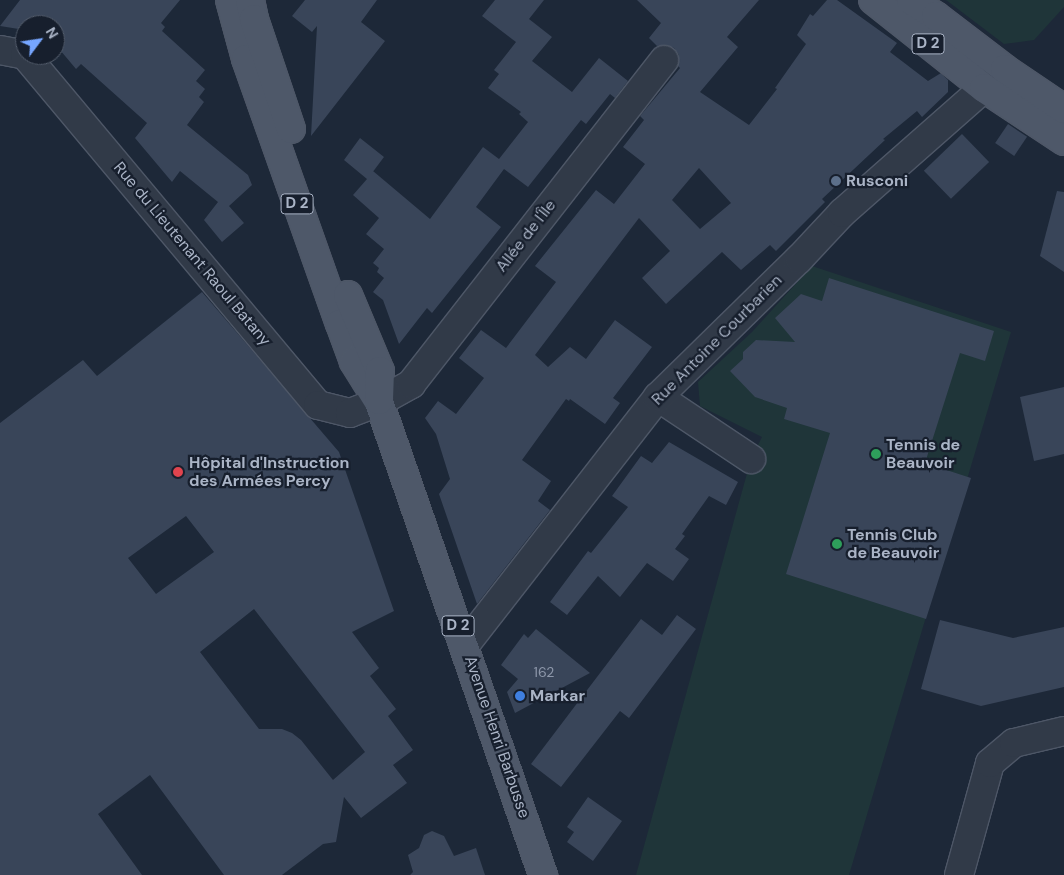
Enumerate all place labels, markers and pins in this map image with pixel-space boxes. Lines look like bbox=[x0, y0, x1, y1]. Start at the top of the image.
place label: Rusconi bbox=[846, 171, 908, 191]
marker: Rusconi bbox=[830, 175, 842, 187]
place label: Tennis de Beauvoir bbox=[886, 435, 960, 473]
marker: Tennis de Beauvoir bbox=[870, 448, 882, 460]
place label: Hôpital d'Instruction des Armées Percy bbox=[189, 453, 349, 491]
marker: Hôpital d'Instruction des Armées Percy bbox=[171, 465, 185, 479]
place label: Tennis Club de Beauvoir bbox=[847, 525, 939, 563]
marker: Tennis Club de Beauvoir bbox=[831, 538, 843, 550]
place label: Markar bbox=[530, 686, 585, 706]
marker: Markar bbox=[514, 690, 526, 702]

